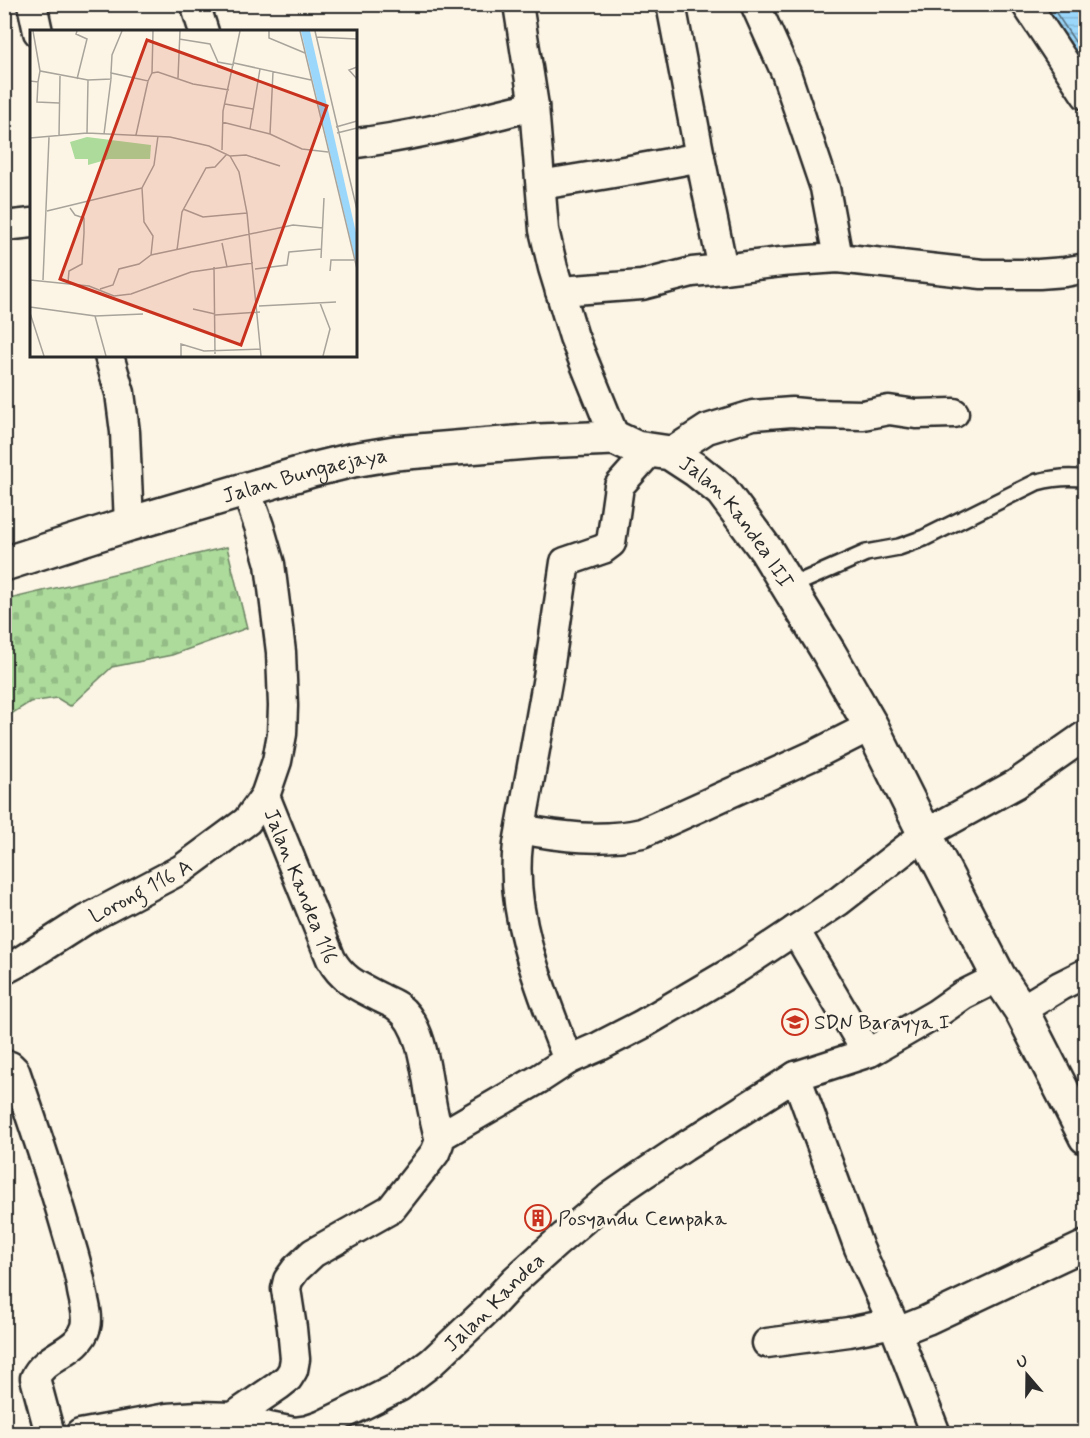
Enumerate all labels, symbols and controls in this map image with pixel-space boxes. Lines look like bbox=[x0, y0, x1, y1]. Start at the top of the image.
inset map bbox=[30, 30, 357, 357]
street label: Jalan Bungaejaya bbox=[219, 442, 389, 511]
street label: Jalan Kandea III bbox=[673, 450, 799, 594]
street label: Jalan Kandea 116 bbox=[257, 804, 344, 968]
street label: Lorong 116 A bbox=[85, 853, 198, 930]
school or university icon: SDN Barayya I bbox=[780, 1007, 810, 1037]
place label: SDN Barayya I bbox=[814, 1009, 950, 1037]
building icon: Posyandu Cempaka bbox=[523, 1203, 553, 1233]
place label: Posyandu Cempaka bbox=[558, 1205, 727, 1233]
street label: Jalan Kandea bbox=[438, 1247, 551, 1359]
north arrow bbox=[997, 1345, 1057, 1405]
text: U bbox=[1014, 1351, 1031, 1374]

